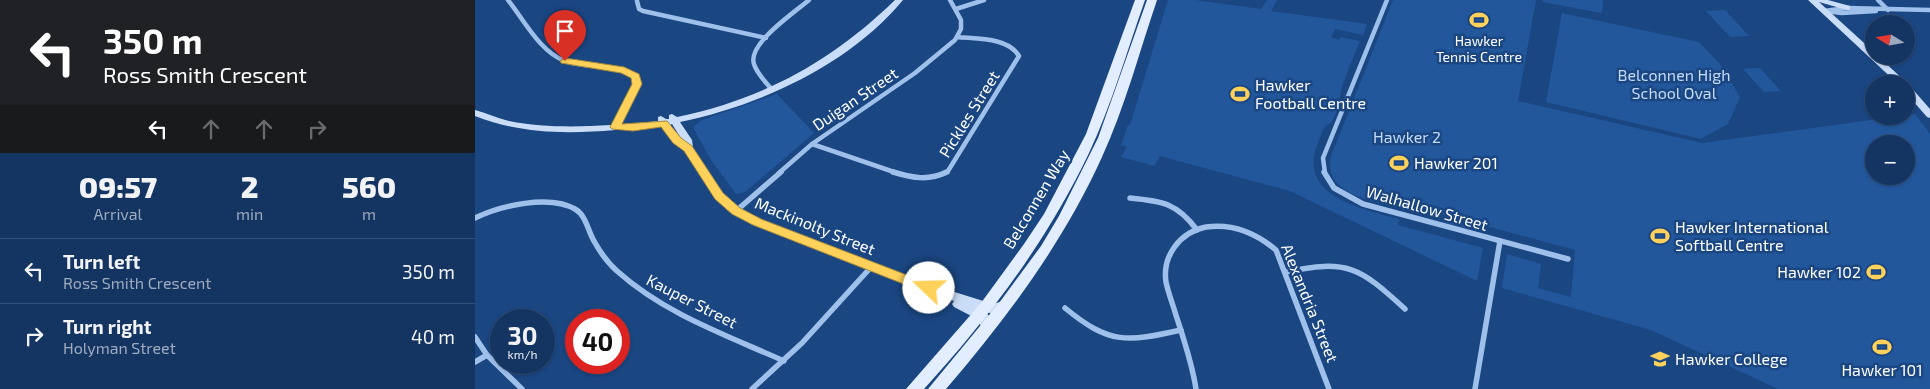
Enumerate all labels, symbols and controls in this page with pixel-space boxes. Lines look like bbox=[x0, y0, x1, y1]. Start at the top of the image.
sports icon: Hawker Tennis Centre bbox=[1468, 9, 1490, 31]
pin bbox=[544, 10, 586, 61]
north arrow bbox=[1865, 15, 1915, 65]
map controls bbox=[1865, 15, 1915, 185]
icon: arrive bbox=[551, 17, 579, 45]
text: 350 m bbox=[103, 19, 203, 61]
icon: left bbox=[20, 20, 85, 85]
place label: Hawker Tennis Centre bbox=[1436, 32, 1522, 65]
text: Ross Smith Crescent bbox=[103, 61, 307, 87]
street label: Duigan Street bbox=[809, 63, 901, 134]
park label: Belconnen High School Oval bbox=[1618, 65, 1730, 102]
street label: Pickles Street bbox=[934, 67, 1003, 161]
place label: Hawker Football Centre bbox=[1255, 75, 1366, 112]
button: + bbox=[1865, 75, 1915, 125]
sports icon: Hawker Football Centre bbox=[1229, 83, 1251, 105]
icon: left bbox=[144, 115, 172, 143]
icon: ahead bbox=[197, 115, 225, 143]
icon: ahead bbox=[250, 115, 278, 143]
icon: right bbox=[303, 115, 331, 143]
park label: Hawker 2 bbox=[1373, 127, 1441, 146]
button: − bbox=[1865, 135, 1915, 185]
street label: Belconnen Way bbox=[999, 145, 1073, 252]
sports icon: Hawker 201 bbox=[1388, 152, 1410, 174]
place label: Hawker 201 bbox=[1414, 153, 1498, 172]
text: 09:57 bbox=[79, 168, 157, 204]
text: 2 bbox=[241, 168, 258, 204]
text: 560 bbox=[342, 168, 396, 204]
street label: Walhallow Street bbox=[1364, 181, 1490, 234]
street label: Mackinolty Street bbox=[752, 193, 878, 258]
text: Arrival bbox=[94, 204, 142, 223]
text: min bbox=[236, 204, 263, 223]
text: m bbox=[362, 204, 376, 223]
place label: Hawker International Softball Centre bbox=[1675, 217, 1829, 254]
sports icon: Hawker International Softball Centre bbox=[1649, 225, 1671, 247]
street label: Alexandria Street bbox=[1278, 241, 1343, 365]
text: Turn left bbox=[63, 250, 140, 273]
icon: left bbox=[20, 257, 48, 285]
text: 350 m bbox=[402, 260, 455, 283]
position arrow bbox=[902, 261, 954, 313]
sports icon: Hawker 102 bbox=[1865, 261, 1887, 283]
place label: Hawker 102 bbox=[1777, 262, 1861, 281]
street label: Kauper Street bbox=[644, 270, 741, 332]
text: Ross Smith Crescent bbox=[63, 273, 211, 292]
speed limit sign: 40 bbox=[565, 309, 630, 374]
text: Turn right bbox=[63, 315, 151, 338]
text: 30 bbox=[508, 320, 537, 350]
icon: right bbox=[20, 322, 48, 350]
text: 40 m bbox=[411, 325, 455, 348]
sports icon: Hawker 101 bbox=[1871, 336, 1893, 358]
text: Holyman Street bbox=[63, 338, 176, 357]
text: km/h bbox=[508, 347, 537, 361]
school or university icon: Hawker College bbox=[1649, 348, 1671, 370]
place label: Hawker College bbox=[1675, 349, 1788, 368]
place label: Hawker 101 bbox=[1841, 360, 1923, 379]

